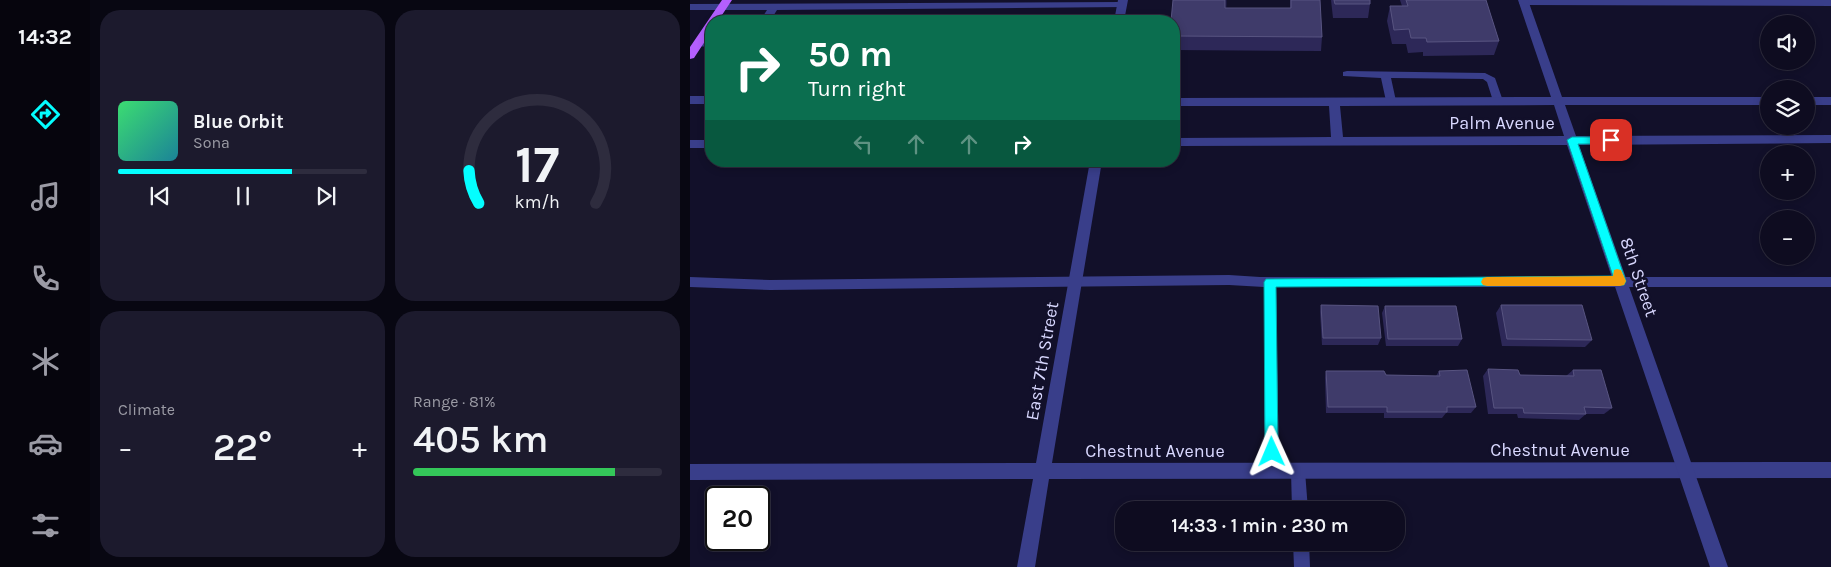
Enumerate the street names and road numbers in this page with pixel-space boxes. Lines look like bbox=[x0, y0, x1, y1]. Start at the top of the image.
street label: Palm Avenue bbox=[1449, 112, 1555, 134]
street label: 8th Street bbox=[1615, 234, 1663, 320]
street label: East 7th Street bbox=[1021, 300, 1063, 422]
street label: Chestnut Avenue bbox=[1490, 439, 1630, 461]
street label: Chestnut Avenue bbox=[1085, 440, 1225, 462]

